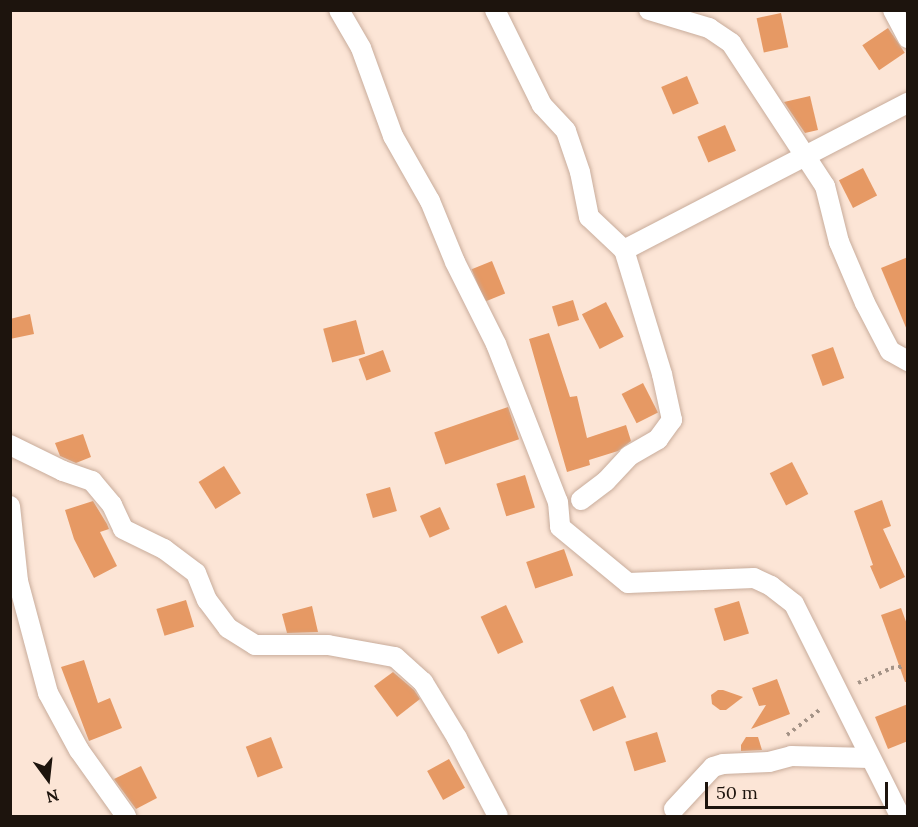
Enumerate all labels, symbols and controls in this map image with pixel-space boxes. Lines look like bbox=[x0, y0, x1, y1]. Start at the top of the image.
north arrow bbox=[18, 749, 78, 809]
scale bar bbox=[708, 770, 891, 808]
text: 50 m bbox=[716, 781, 758, 804]
text: N bbox=[44, 785, 61, 808]

